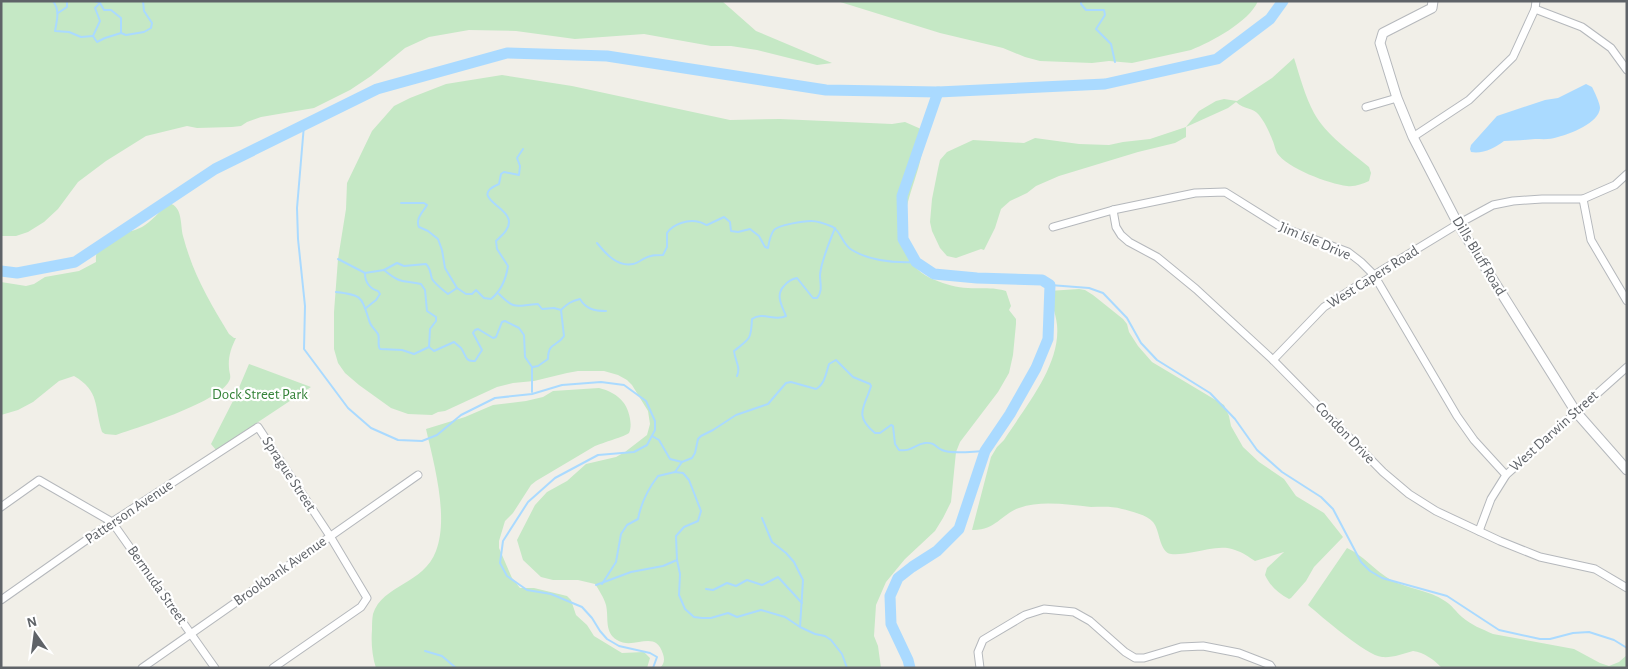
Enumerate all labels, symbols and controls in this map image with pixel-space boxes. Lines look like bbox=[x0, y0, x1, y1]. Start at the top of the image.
street label: Dills Bluff Road bbox=[1450, 214, 1509, 298]
street label: Jim Isle Drive bbox=[1277, 219, 1353, 263]
street label: West Capers Road bbox=[1325, 243, 1421, 311]
park label: Dock Street Park bbox=[212, 387, 308, 402]
street label: West Darwin Street bbox=[1507, 387, 1601, 474]
street label: Condon Drive bbox=[1312, 399, 1378, 467]
street label: Sprague Street bbox=[259, 434, 319, 514]
street label: Patterson Avenue bbox=[82, 477, 176, 547]
street label: Brookbank Avenue bbox=[231, 533, 329, 609]
street label: Bermuda Street bbox=[125, 543, 190, 627]
north arrow bbox=[10, 609, 60, 659]
text: N bbox=[26, 614, 39, 630]

